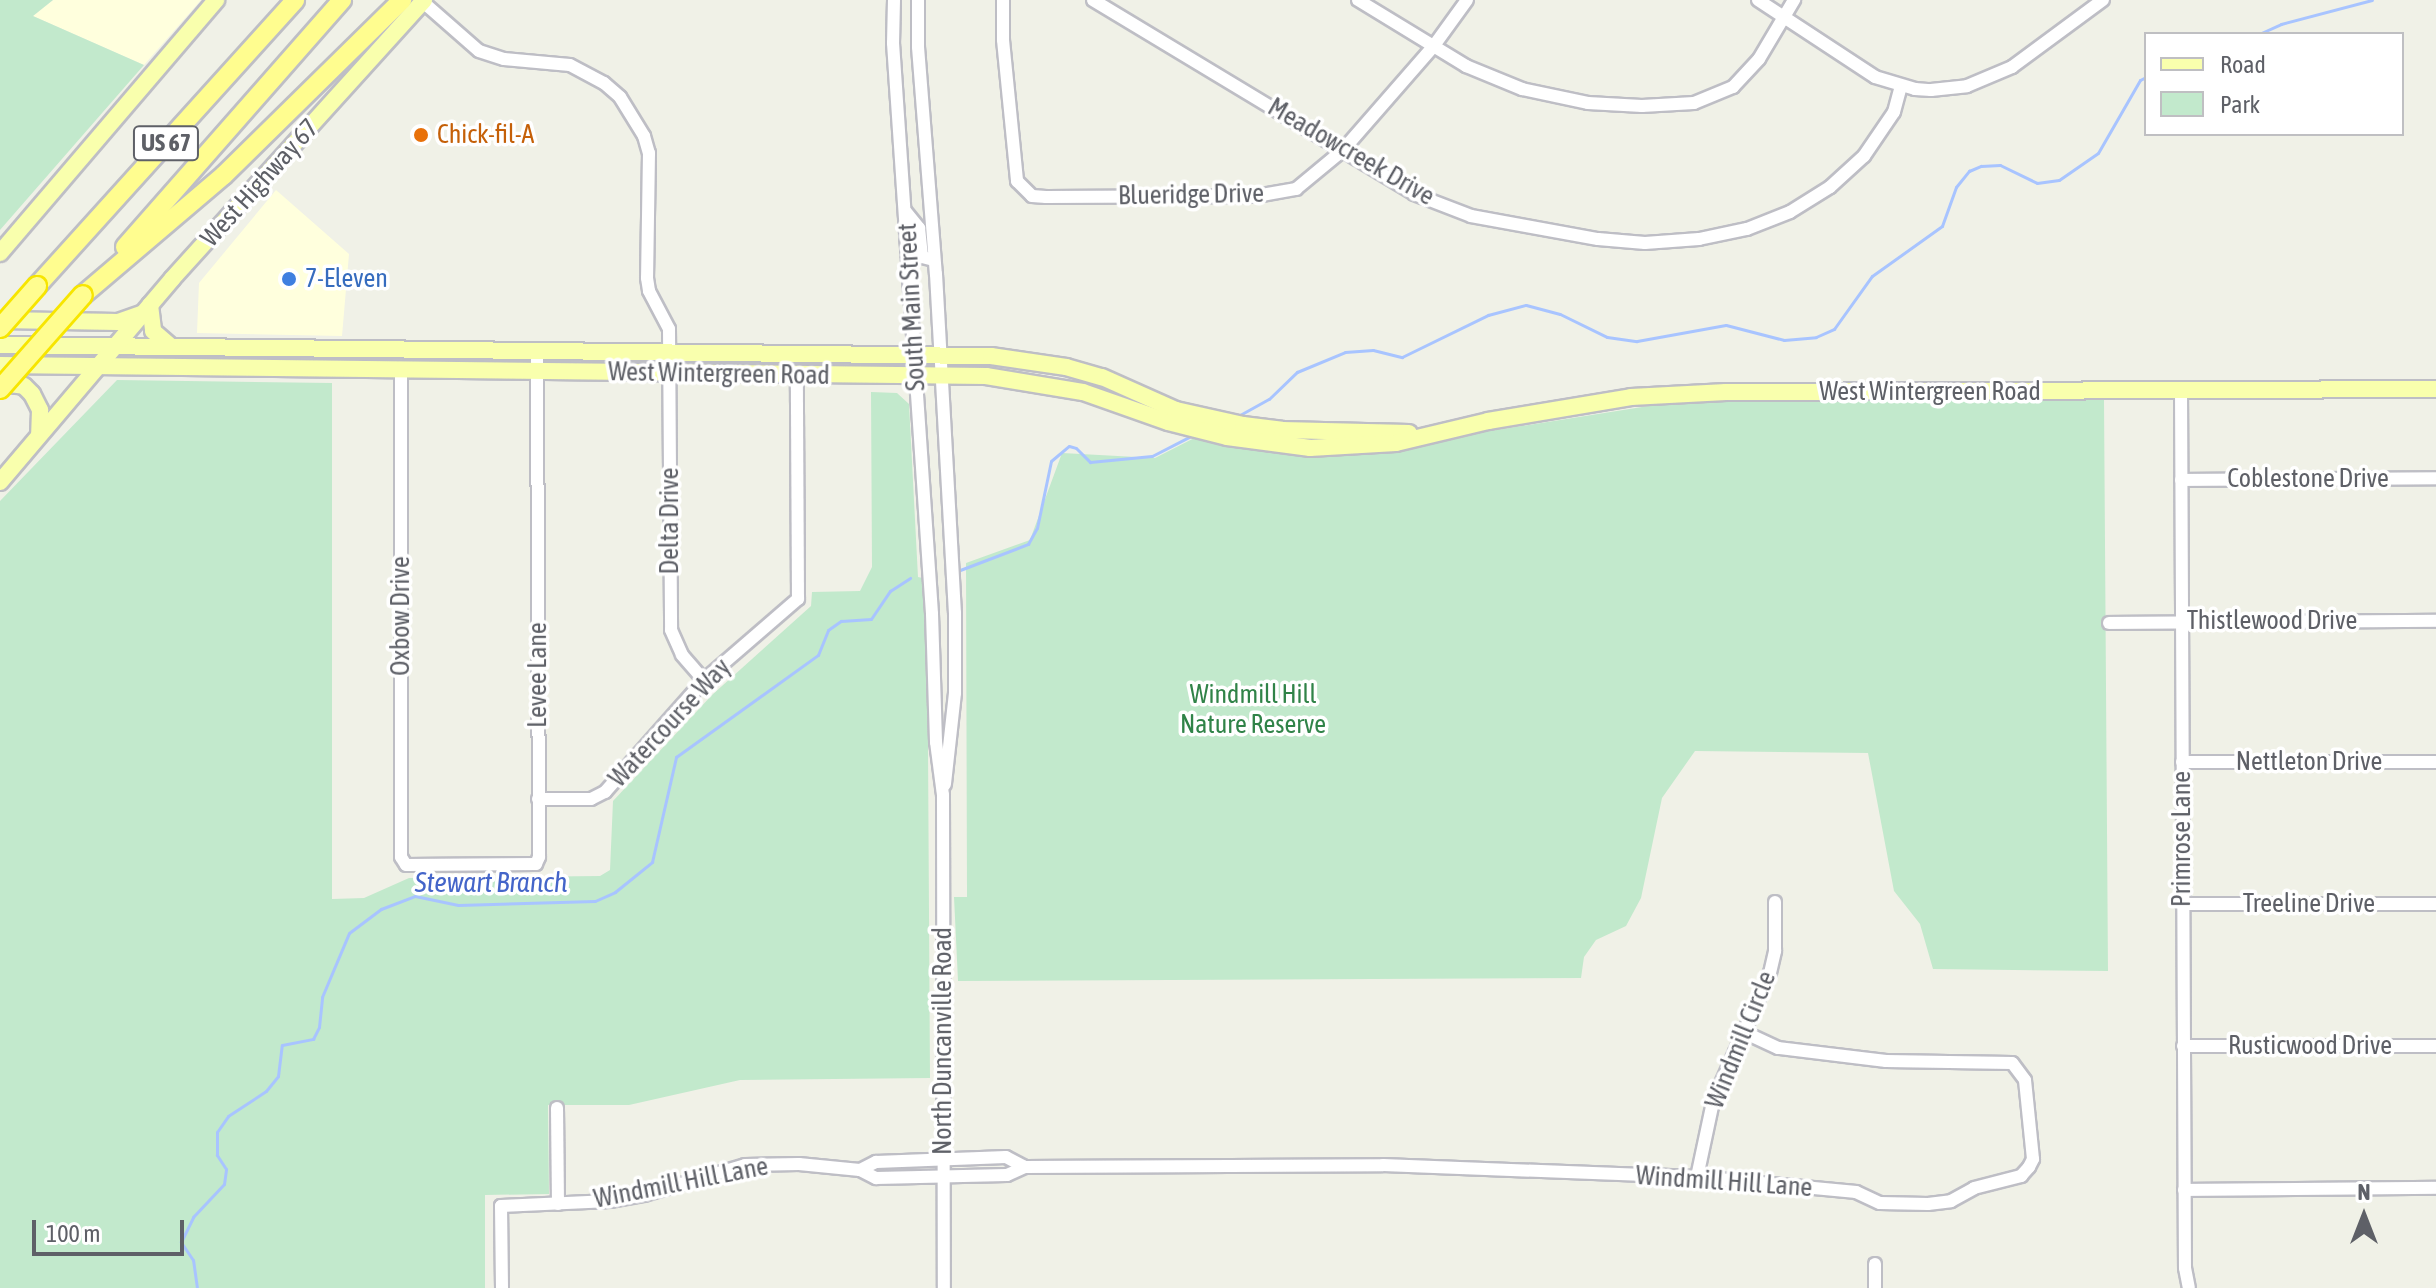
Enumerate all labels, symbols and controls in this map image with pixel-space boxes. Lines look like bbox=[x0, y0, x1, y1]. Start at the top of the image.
legend bbox=[2144, 32, 2404, 136]
text: Road bbox=[2220, 51, 2266, 78]
text: Park bbox=[2220, 91, 2260, 118]
street label: Meadowcreek Drive bbox=[1262, 92, 1440, 212]
street label: West Highway 67 bbox=[195, 113, 325, 253]
place label: Chick-fil-A bbox=[437, 119, 534, 151]
road number: US 67 bbox=[132, 123, 200, 163]
marker: Chick-fil-A bbox=[412, 126, 430, 144]
street label: Blueridge Drive bbox=[1118, 178, 1264, 212]
street label: South Main Street bbox=[892, 222, 932, 392]
place label: 7-Eleven bbox=[305, 263, 388, 295]
marker: 7-Eleven bbox=[280, 270, 298, 288]
street label: West Wintergreen Road bbox=[608, 356, 830, 392]
street label: West Wintergreen Road bbox=[1819, 376, 2041, 408]
street label: Coblestone Drive bbox=[2227, 463, 2389, 495]
street label: Delta Drive bbox=[654, 468, 686, 574]
street label: Oxbow Drive bbox=[385, 556, 417, 676]
street label: Thistlewood Drive bbox=[2187, 605, 2357, 637]
street label: Levee Lane bbox=[522, 622, 554, 728]
street label: Watercourse Way bbox=[603, 652, 737, 794]
park label: Windmill Hill Nature Reserve bbox=[1180, 679, 1326, 740]
street label: Nettleton Drive bbox=[2236, 746, 2382, 778]
street label: Primrose Lane bbox=[2166, 771, 2198, 907]
water label: Stewart Branch bbox=[415, 865, 567, 899]
street label: Treeline Drive bbox=[2243, 888, 2375, 920]
street label: North Duncanville Road bbox=[927, 927, 959, 1155]
street label: Windmill Circle bbox=[1699, 967, 1783, 1113]
street label: Rusticwood Drive bbox=[2228, 1030, 2392, 1062]
street label: Windmill Hill Lane bbox=[591, 1151, 771, 1215]
street label: Windmill Hill Lane bbox=[1635, 1160, 1813, 1204]
north arrow bbox=[2324, 1176, 2404, 1256]
text: N bbox=[2358, 1179, 2370, 1205]
scale bar bbox=[36, 1204, 188, 1254]
text: 100 m bbox=[46, 1220, 100, 1247]

